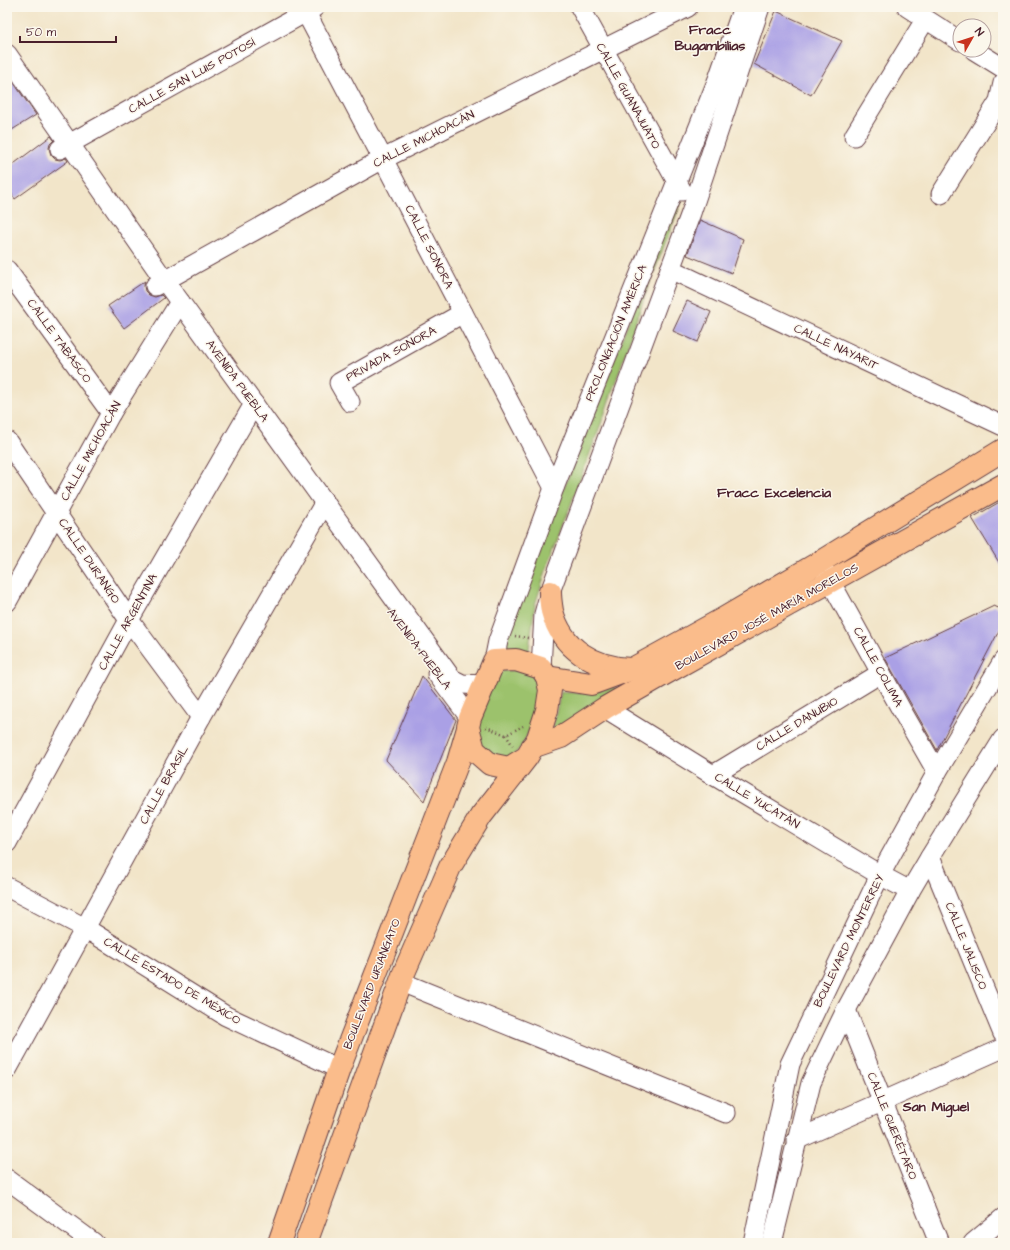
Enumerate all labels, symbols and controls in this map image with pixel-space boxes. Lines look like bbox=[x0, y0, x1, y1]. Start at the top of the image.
scale bar bbox=[20, 18, 116, 44]
north arrow bbox=[952, 18, 992, 58]
district label: Fracc Bugambilias bbox=[675, 20, 745, 57]
text: 50 m bbox=[26, 24, 57, 41]
text: N bbox=[971, 25, 987, 39]
street label: CALLE SAN LUIS POTOSÍ bbox=[126, 34, 259, 118]
street label: CALLE GUANAJUATO bbox=[592, 40, 664, 152]
street label: CALLE MICHOACÁN bbox=[370, 106, 478, 172]
street label: CALLE SONORA bbox=[400, 202, 458, 292]
street label: PROLONGACIÓN AMÉRICA bbox=[581, 262, 651, 404]
street label: CALLE TABASCO bbox=[23, 295, 95, 387]
street label: CALLE NAYARIT bbox=[791, 320, 882, 374]
street label: PRIVADA SONORA bbox=[343, 322, 440, 386]
street label: AVENIDA PUEBLA bbox=[201, 336, 273, 426]
street label: CALLE MICHOACÁN bbox=[56, 398, 126, 504]
district label: Fracc Excelencia bbox=[717, 483, 832, 503]
street label: CALLE DURANGO bbox=[54, 515, 124, 607]
street label: BOULEVARD JOSÉ MARÍA MORELOS bbox=[672, 559, 862, 675]
street label: CALLE ARGENTINA bbox=[94, 570, 162, 674]
street label: AVENIDA PUEBLA bbox=[383, 605, 455, 693]
street label: CALLE COLIMA bbox=[849, 624, 907, 710]
street label: CALLE DANUBIO bbox=[753, 693, 841, 755]
street label: CALLE BRASIL bbox=[135, 742, 193, 827]
street label: CALLE YUCATÁN bbox=[711, 769, 803, 833]
street label: BOULEVARD MONTERREY bbox=[809, 871, 889, 1010]
street label: CALLE JALISCO bbox=[941, 900, 991, 992]
street label: BOULEVARD URIANGATO bbox=[339, 916, 405, 1052]
street label: CALLE ESTADO DE MÉXICO bbox=[100, 933, 244, 1029]
street label: CALLE QUERÉTARO bbox=[863, 1070, 921, 1182]
district label: San Miguel bbox=[902, 1097, 970, 1118]

